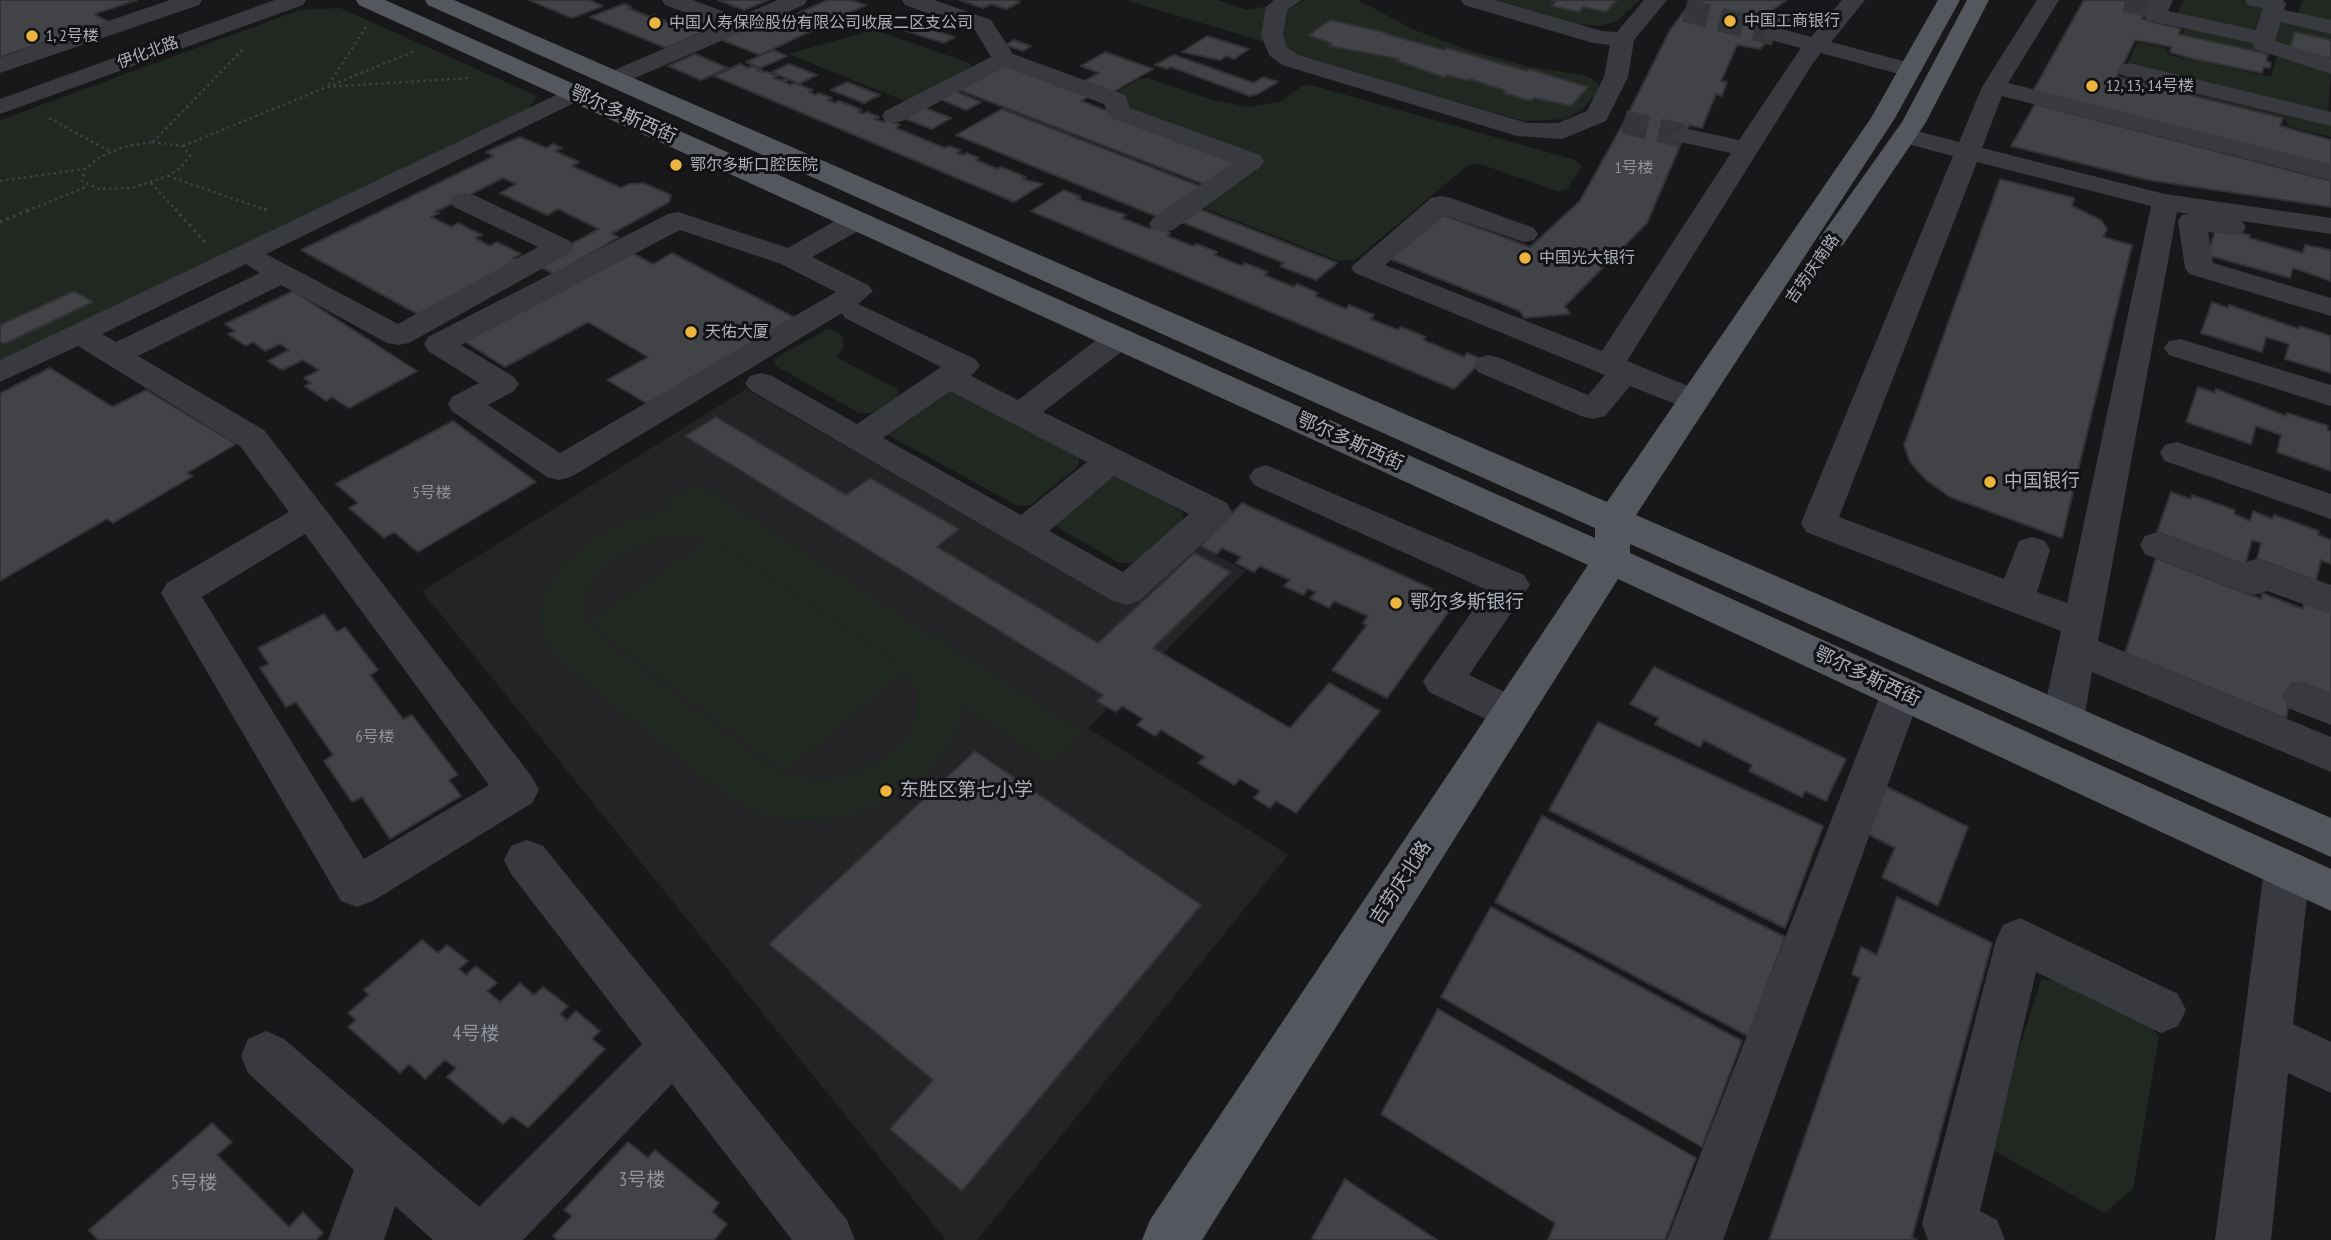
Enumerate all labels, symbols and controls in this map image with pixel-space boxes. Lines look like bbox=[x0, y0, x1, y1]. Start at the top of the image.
place label: 中国工商银行 bbox=[1744, 11, 1840, 31]
place label: 中国人寿保险股份有限公司收展二区支公司 bbox=[669, 13, 973, 33]
marker: 中国工商银行 bbox=[1722, 13, 1738, 29]
marker: 中国人寿保险股份有限公司收展二区支公司 bbox=[647, 15, 663, 31]
place label: 1, 2号楼 bbox=[46, 26, 99, 46]
marker: 1, 2号楼 bbox=[24, 28, 40, 44]
street label: 伊化北路 bbox=[115, 33, 181, 73]
place label: 12, 13, 14号楼 bbox=[2106, 76, 2194, 96]
marker: 12, 13, 14号楼 bbox=[2084, 78, 2100, 94]
street label: 鄂尔多斯西街 bbox=[566, 81, 680, 149]
place label: 鄂尔多斯口腔医院 bbox=[690, 155, 818, 175]
marker: 鄂尔多斯口腔医院 bbox=[668, 157, 684, 173]
house number: 1号楼 bbox=[1614, 158, 1654, 178]
street label: 吉劳庆南路 bbox=[1782, 231, 1844, 307]
place label: 中国光大银行 bbox=[1539, 248, 1635, 268]
marker: 中国光大银行 bbox=[1517, 250, 1533, 266]
place label: 天佑大厦 bbox=[705, 322, 769, 342]
marker: 天佑大厦 bbox=[683, 324, 699, 340]
street label: 鄂尔多斯西街 bbox=[1293, 408, 1407, 476]
place label: 中国银行 bbox=[2004, 471, 2080, 493]
marker: 中国银行 bbox=[1982, 474, 1998, 490]
house number: 5号楼 bbox=[412, 483, 452, 503]
place label: 鄂尔多斯银行 bbox=[1410, 592, 1524, 614]
marker: 鄂尔多斯银行 bbox=[1388, 595, 1404, 611]
street label: 鄂尔多斯西街 bbox=[1811, 643, 1923, 711]
house number: 6号楼 bbox=[355, 727, 395, 747]
place label: 东胜区第七小学 bbox=[900, 780, 1033, 802]
marker: 东胜区第七小学 bbox=[878, 783, 894, 799]
street label: 吉劳庆北路 bbox=[1366, 837, 1436, 929]
house number: 4号楼 bbox=[453, 1024, 499, 1046]
house number: 3号楼 bbox=[619, 1170, 665, 1192]
house number: 5号楼 bbox=[171, 1173, 217, 1195]

